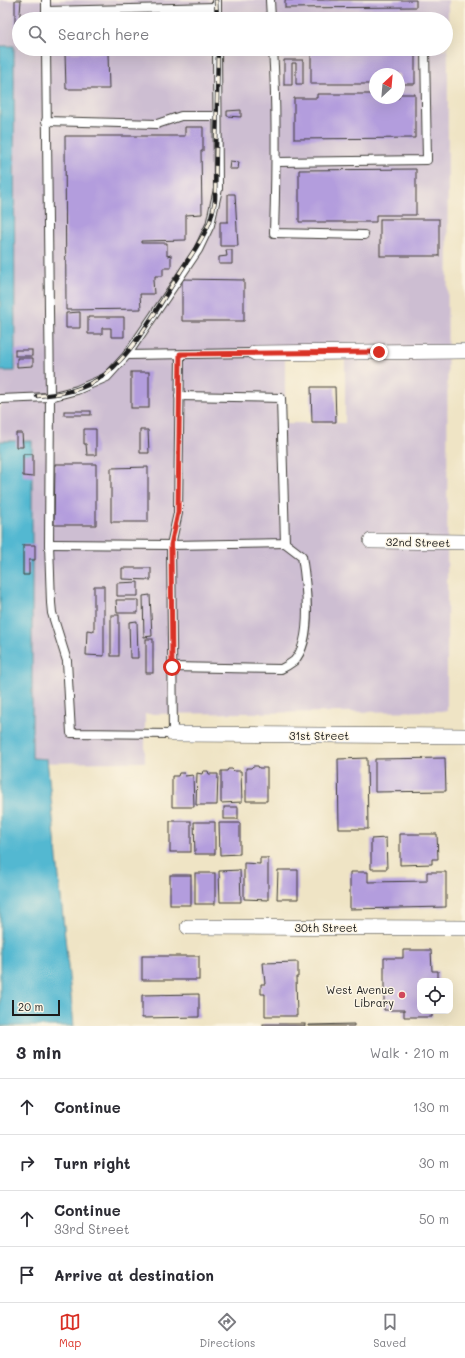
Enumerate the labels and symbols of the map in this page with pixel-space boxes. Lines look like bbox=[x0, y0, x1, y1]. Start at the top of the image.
north arrow bbox=[369, 68, 405, 104]
route end bbox=[370, 343, 388, 361]
street label: 32nd Street bbox=[386, 534, 450, 550]
route start bbox=[163, 658, 181, 676]
street label: 31st Street bbox=[289, 728, 349, 743]
street label: 30th Street bbox=[295, 920, 358, 935]
place label: West Avenue Library bbox=[326, 982, 394, 1010]
marker: West Avenue Library bbox=[397, 990, 407, 1000]
scale bar bbox=[12, 998, 60, 1017]

